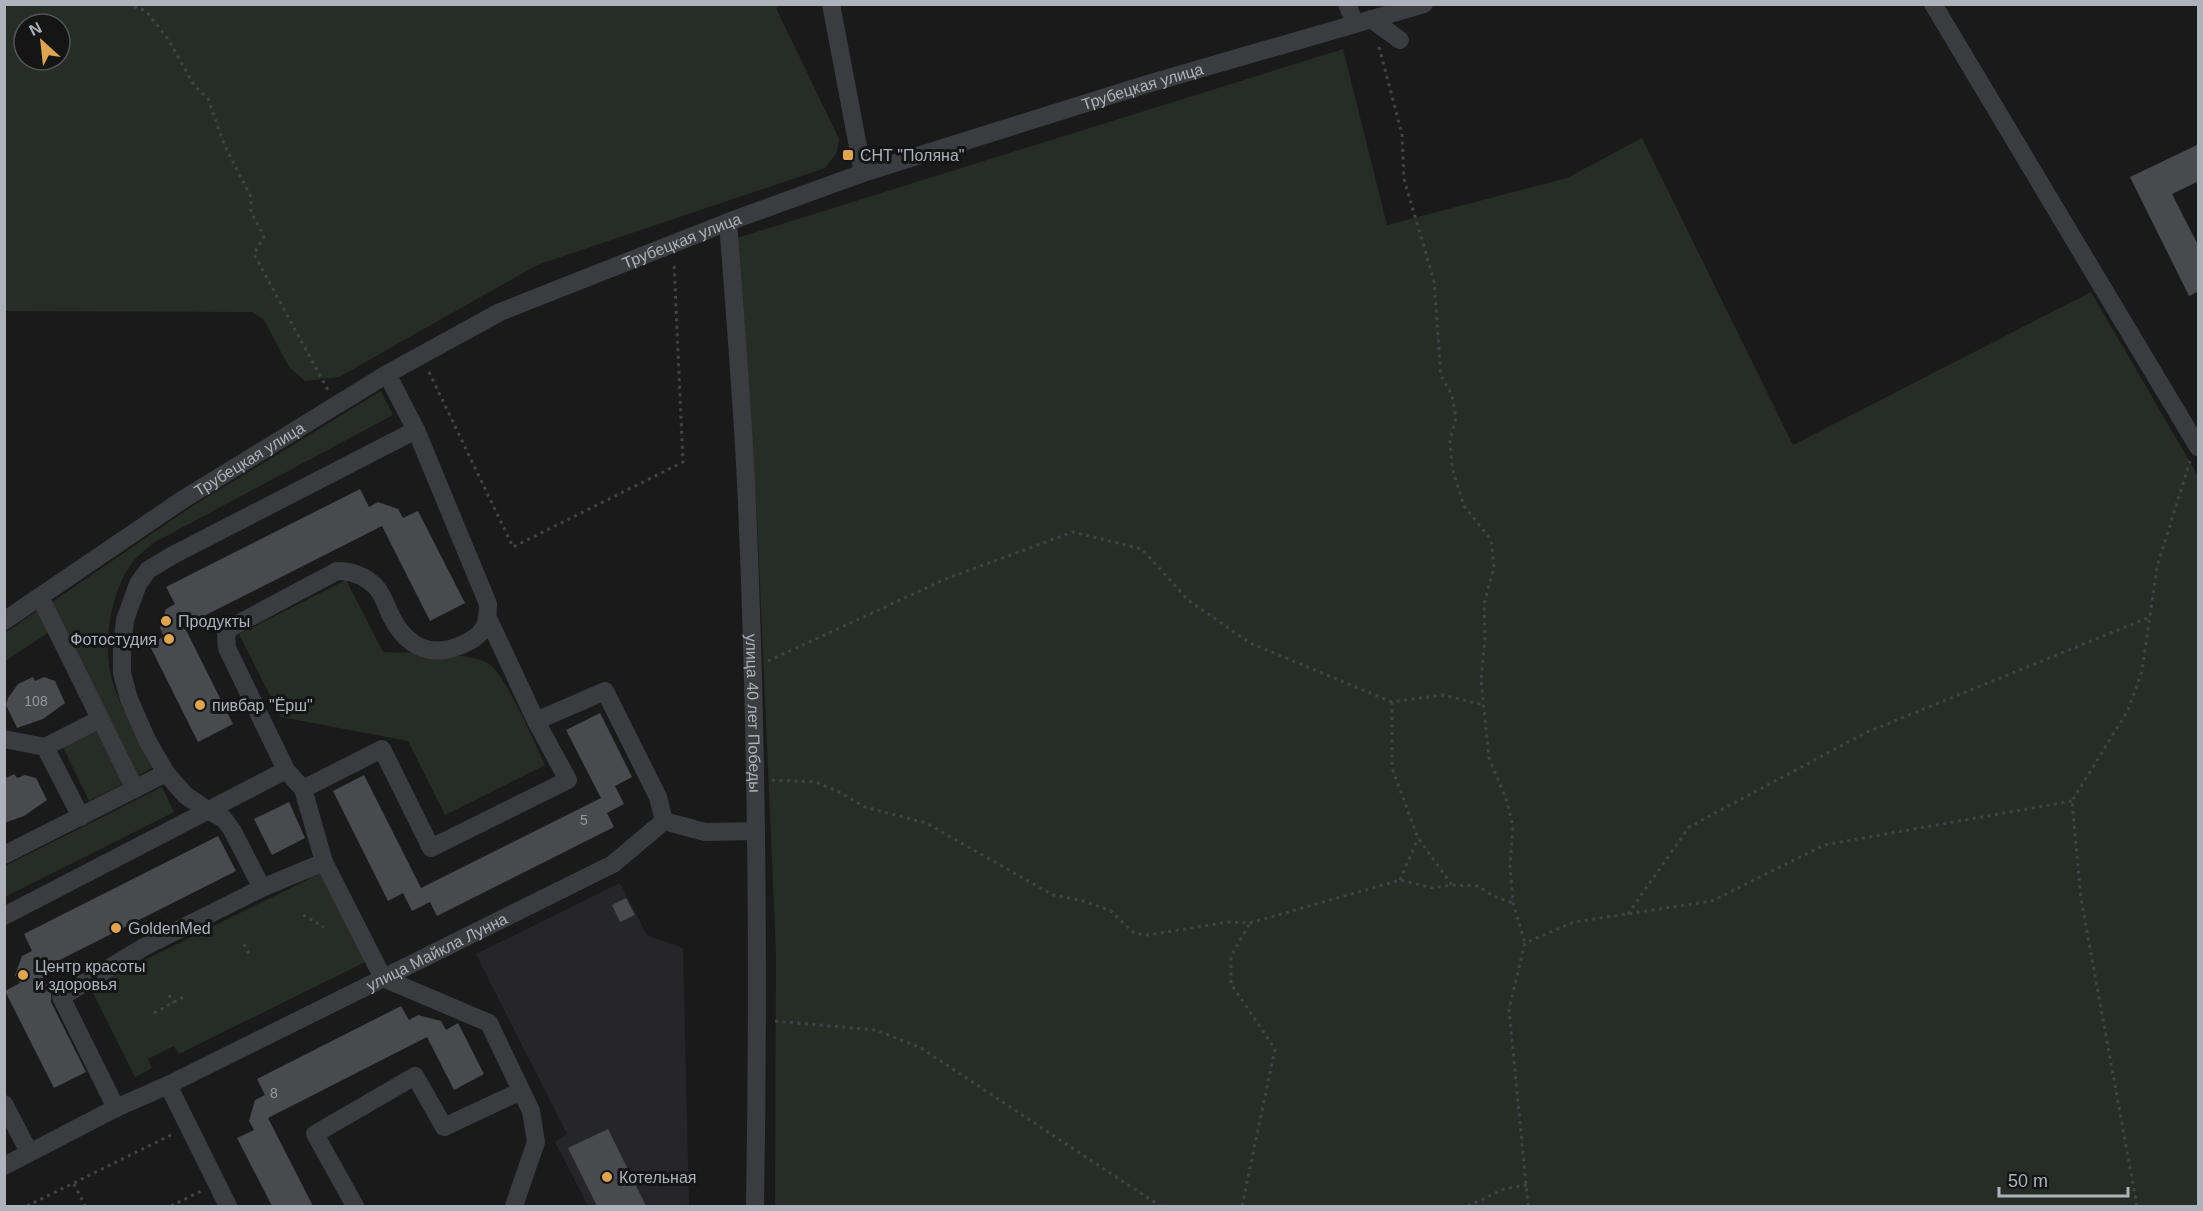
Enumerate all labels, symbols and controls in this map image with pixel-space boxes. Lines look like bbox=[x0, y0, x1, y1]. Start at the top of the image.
north arrow bbox=[12, 12, 72, 72]
text: N bbox=[26, 19, 44, 39]
street label: Трубецкая улица bbox=[1080, 60, 1205, 113]
place label: СНТ "Поляна" bbox=[860, 147, 964, 164]
marker: СНТ "Поляна" bbox=[841, 148, 855, 162]
street label: Трубецкая улица bbox=[620, 210, 744, 272]
street label: Трубецкая улица bbox=[191, 419, 308, 499]
place label: Продукты bbox=[178, 613, 250, 630]
marker: Продукты bbox=[159, 614, 173, 628]
place label: Фотостудия bbox=[70, 631, 157, 648]
marker: Фотостудия bbox=[162, 632, 176, 646]
street label: улица 40 лет Победы bbox=[743, 634, 763, 793]
house number: 108 bbox=[24, 693, 48, 709]
place label: пивбар "Ёрш" bbox=[212, 697, 313, 714]
marker: пивбар "Ёрш" bbox=[193, 698, 207, 712]
house number: 5 bbox=[580, 812, 588, 828]
street label: улица Майкла Лунна bbox=[364, 910, 510, 994]
place label: GoldenMed bbox=[128, 920, 211, 937]
marker: GoldenMed bbox=[109, 921, 123, 935]
place label: Центр красоты и здоровья bbox=[35, 958, 146, 993]
marker: Центр красоты и здоровья bbox=[16, 968, 30, 982]
house number: 8 bbox=[270, 1085, 278, 1101]
scale bar bbox=[1999, 1160, 2128, 1198]
place label: Котельная bbox=[619, 1169, 696, 1186]
marker: Котельная bbox=[600, 1170, 614, 1184]
text: 50 m bbox=[2008, 1171, 2048, 1191]

